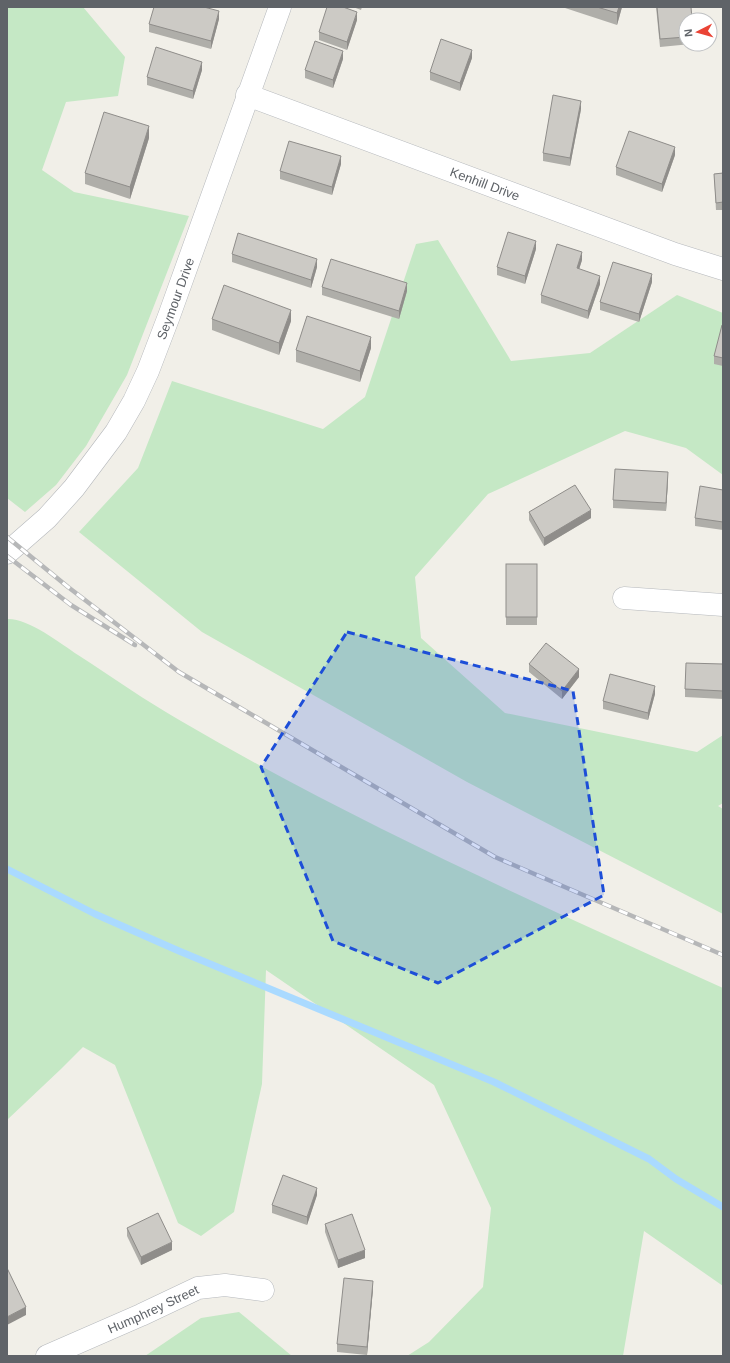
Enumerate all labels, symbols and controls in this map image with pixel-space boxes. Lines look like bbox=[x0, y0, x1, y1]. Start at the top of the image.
north arrow bbox=[678, 12, 718, 52]
text: N bbox=[682, 28, 694, 38]
street label: Kenhill Drive bbox=[448, 164, 522, 203]
street label: Seymour Drive bbox=[153, 255, 197, 341]
street label: Humphrey Street bbox=[105, 1281, 201, 1336]

